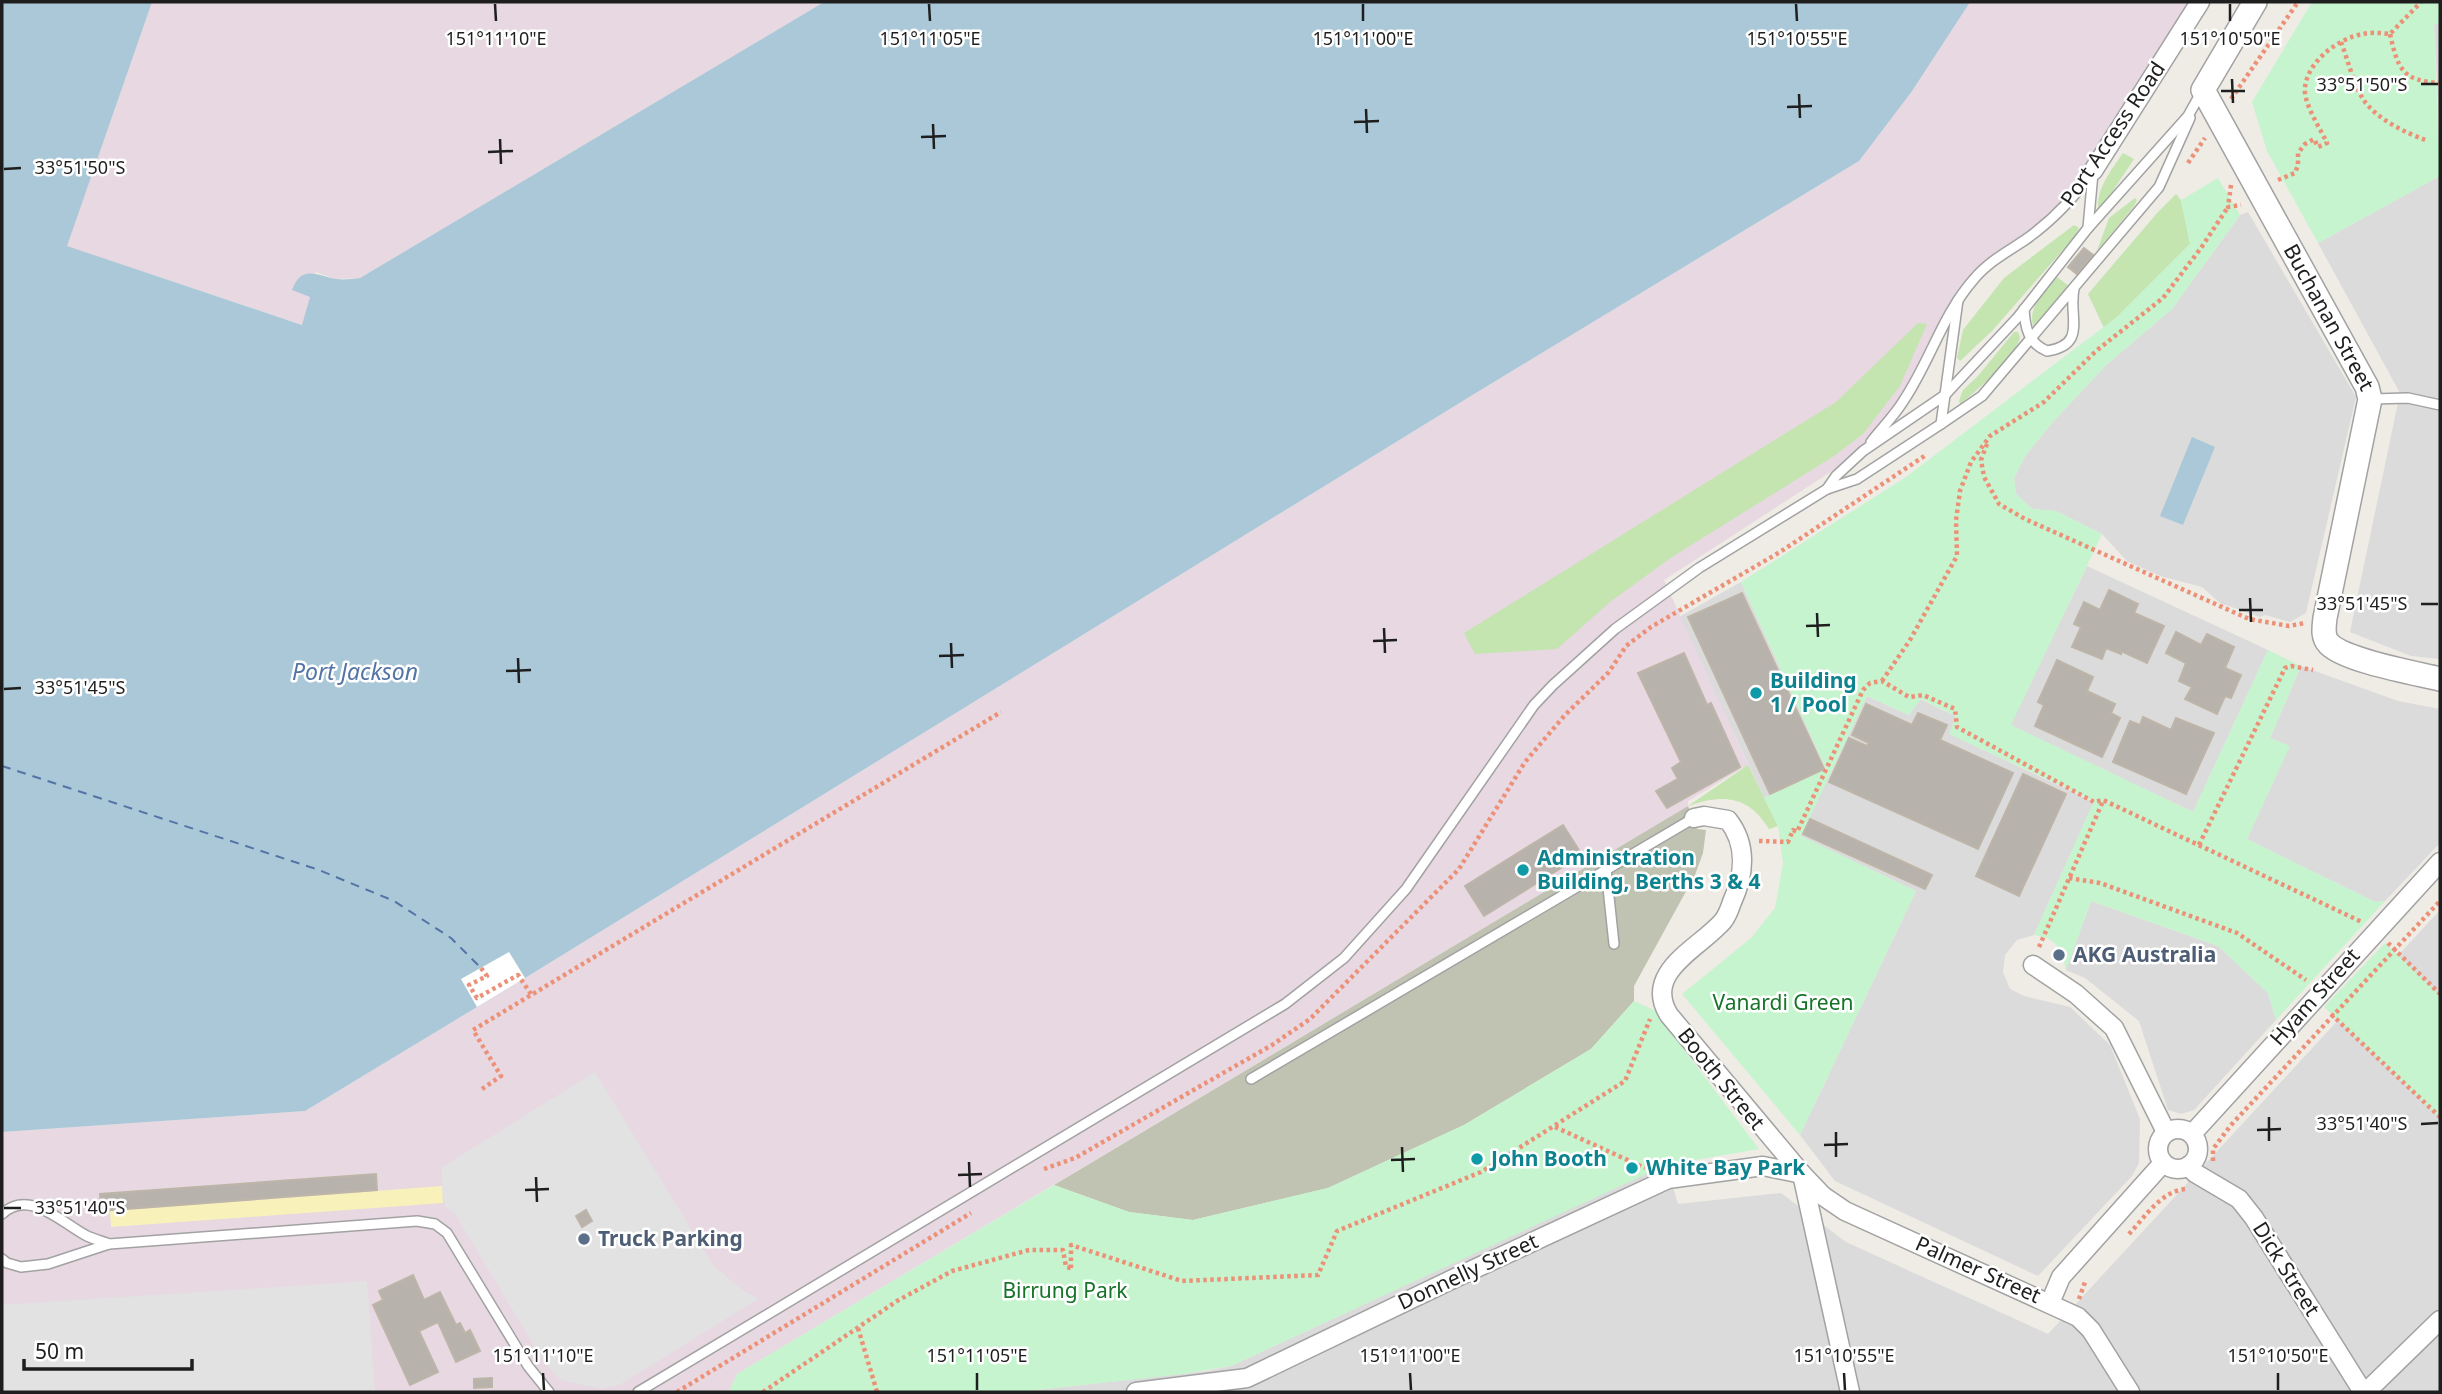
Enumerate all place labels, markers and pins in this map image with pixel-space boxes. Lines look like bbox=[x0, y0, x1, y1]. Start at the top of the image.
place label: Building 1 / Pool bbox=[1770, 666, 1857, 718]
marker: Building 1 / Pool bbox=[1748, 685, 1764, 701]
place label: Administration Building, Berths 3 & 4 bbox=[1537, 843, 1760, 895]
marker: Administration Building, Berths 3 & 4 bbox=[1515, 862, 1531, 878]
place label: AKG Australia bbox=[2073, 940, 2216, 968]
marker: AKG Australia bbox=[2051, 947, 2067, 963]
place label: John Booth bbox=[1489, 1144, 1607, 1172]
marker: John Booth bbox=[1469, 1151, 1485, 1167]
place label: White Bay Park bbox=[1646, 1153, 1806, 1181]
marker: White Bay Park bbox=[1624, 1160, 1640, 1176]
place label: Truck Parking bbox=[598, 1224, 743, 1252]
marker: Truck Parking bbox=[576, 1231, 592, 1247]

